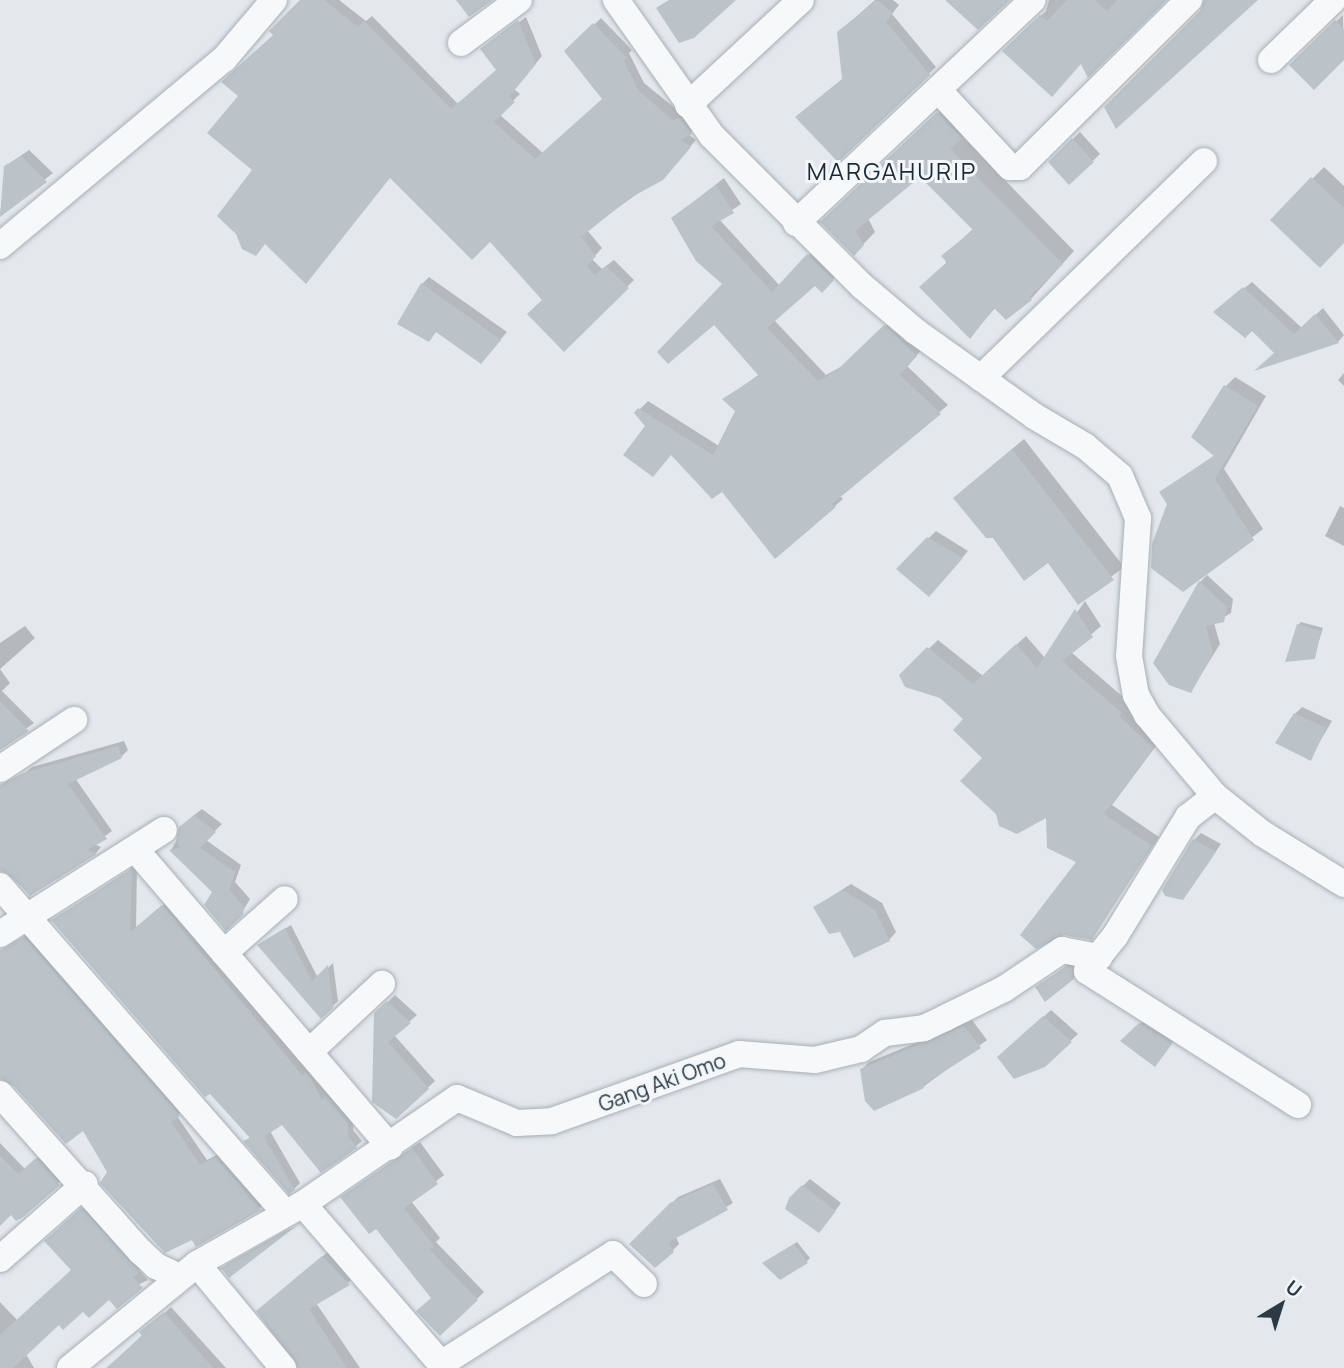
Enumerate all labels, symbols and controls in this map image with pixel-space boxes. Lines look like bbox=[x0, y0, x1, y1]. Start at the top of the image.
district label: MARGAHURIP bbox=[808, 157, 976, 185]
street label: Gang Aki Omo bbox=[595, 1047, 729, 1117]
north arrow bbox=[1246, 1270, 1316, 1340]
text: U bbox=[1281, 1274, 1307, 1303]

